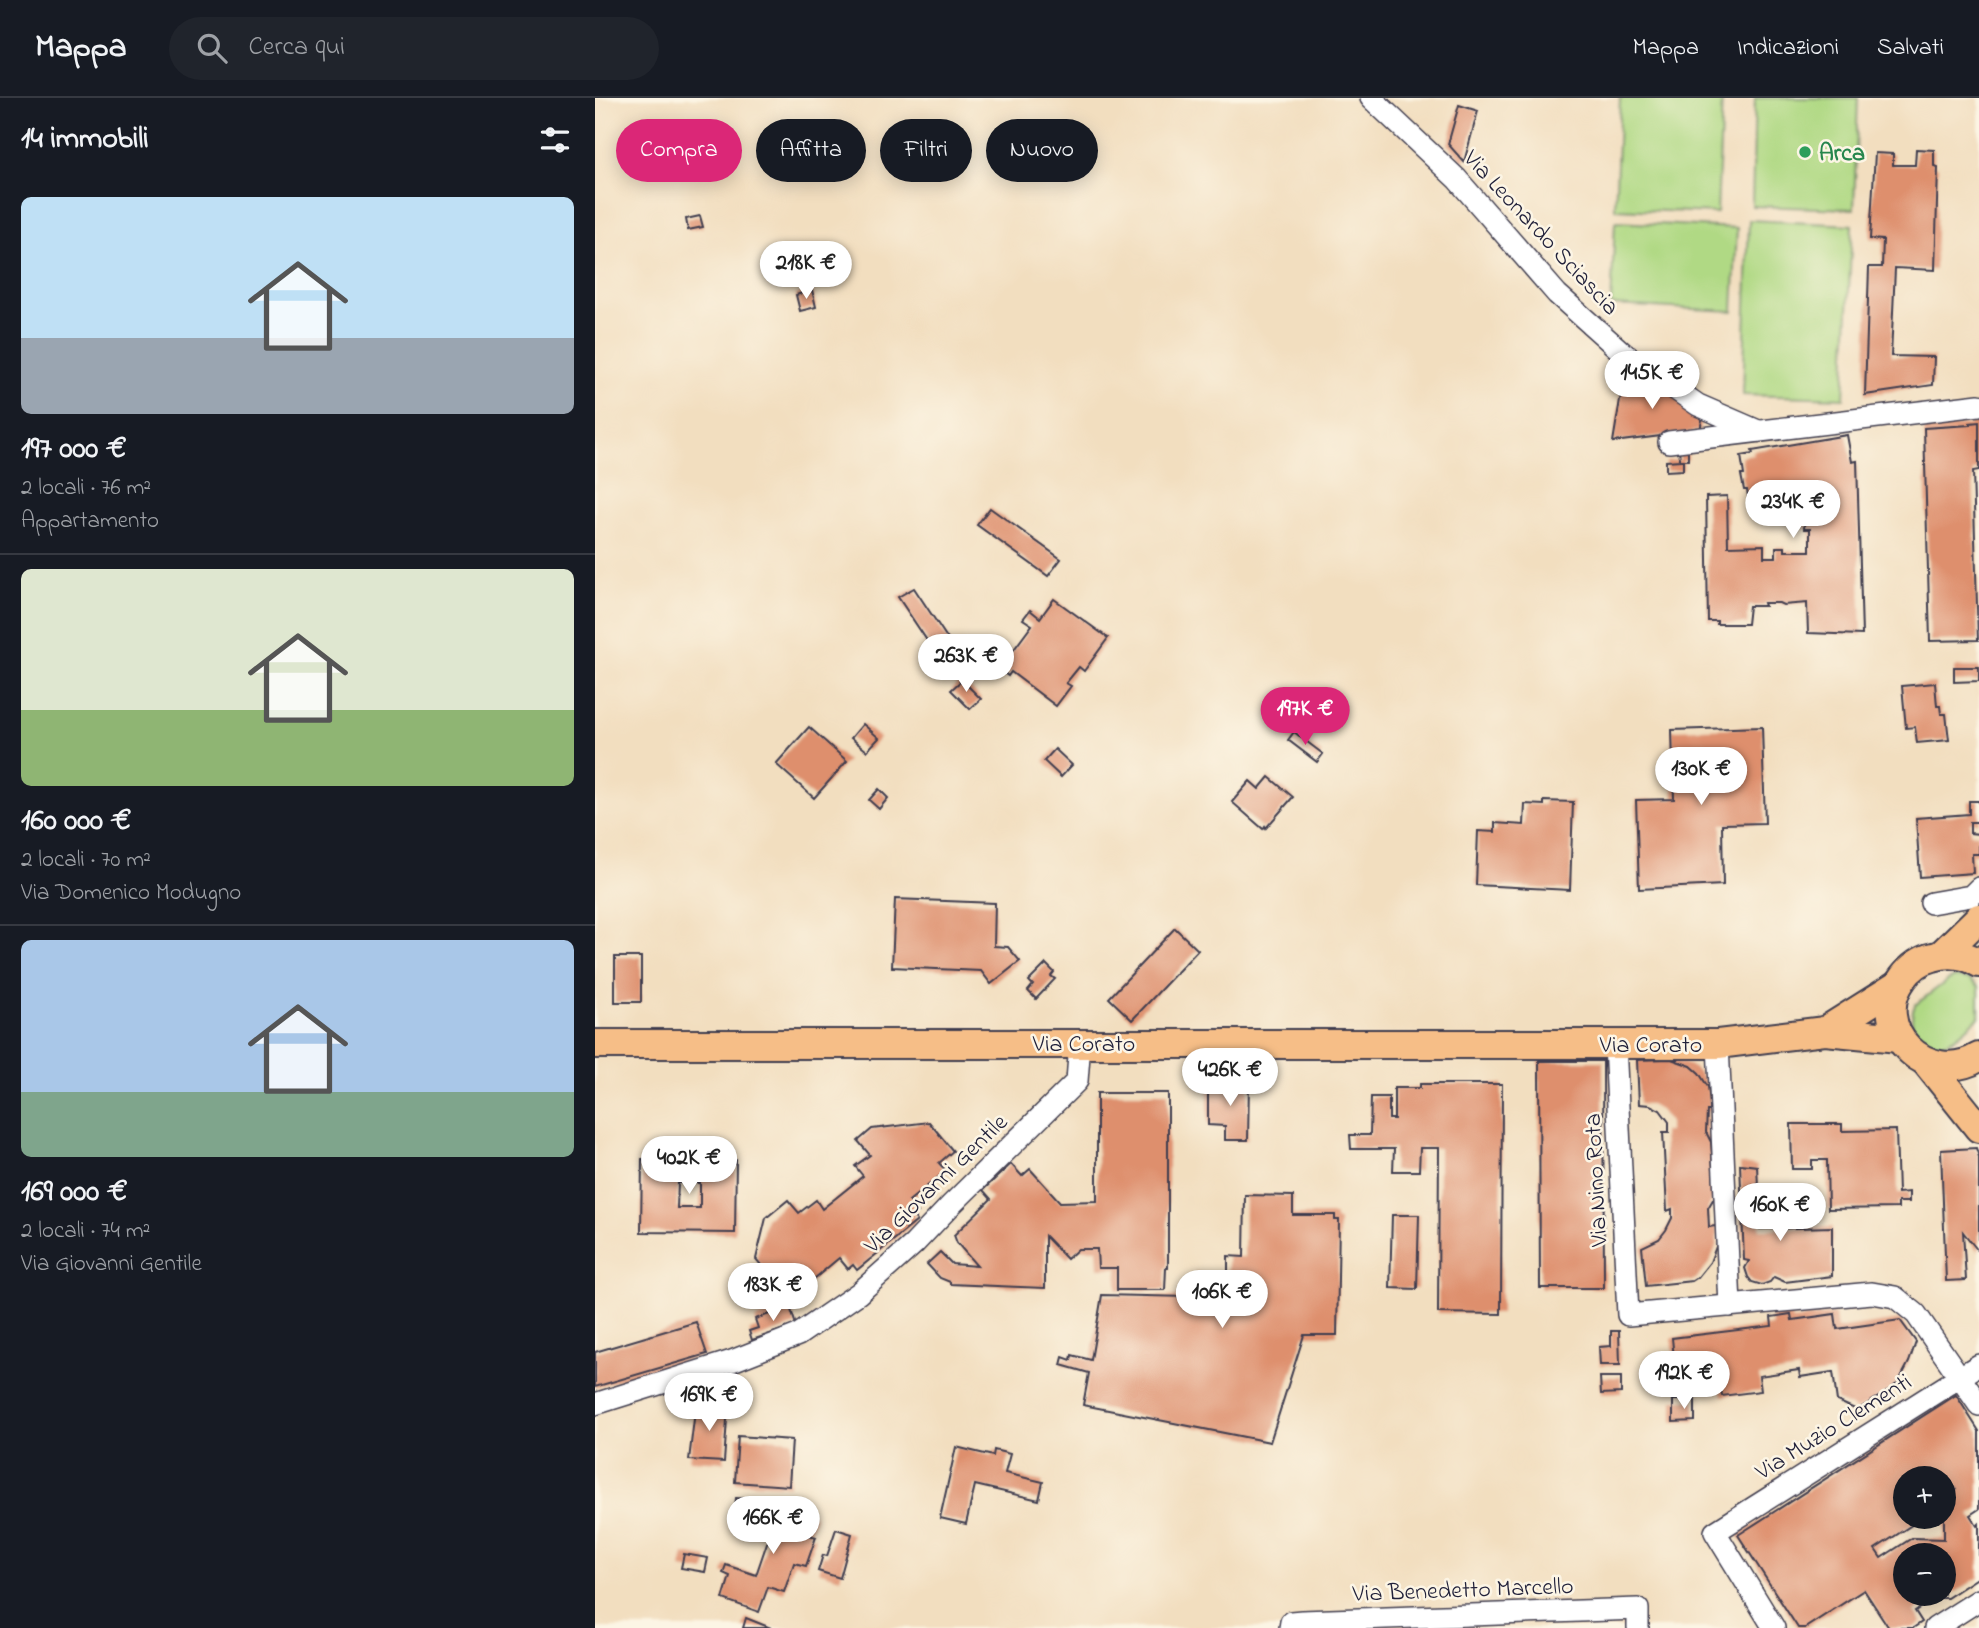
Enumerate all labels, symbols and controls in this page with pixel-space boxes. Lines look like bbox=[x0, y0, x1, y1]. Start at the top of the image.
search box bbox=[169, 17, 659, 80]
text: Mappa bbox=[35, 24, 127, 72]
icon: search bbox=[193, 29, 231, 67]
text: Cerca qui bbox=[249, 29, 345, 67]
text: Mappa bbox=[1632, 31, 1699, 66]
text: Indicazioni bbox=[1737, 31, 1839, 66]
text: Salvati bbox=[1877, 31, 1944, 66]
text: 14 immobili bbox=[21, 118, 149, 162]
chip: Compra bbox=[616, 119, 742, 182]
chip: Affitta bbox=[756, 119, 866, 182]
chip: Filtri bbox=[880, 119, 972, 182]
chip: Nuovo bbox=[986, 119, 1098, 182]
icon: filters bbox=[536, 121, 574, 159]
place label: Arca bbox=[1819, 137, 1865, 172]
street label: Via Leonardo Sciascia bbox=[1453, 142, 1626, 324]
marker: Arca bbox=[1797, 144, 1813, 160]
pin: 218K € bbox=[749, 242, 863, 301]
icon: home bbox=[235, 243, 361, 369]
text: 218K € bbox=[776, 247, 836, 280]
pin: 145K € bbox=[1595, 352, 1709, 411]
text: 145K € bbox=[1621, 357, 1683, 390]
text: 197 000 € bbox=[21, 428, 127, 472]
text: 2 locali · 76 m² bbox=[21, 472, 151, 505]
pin: 234K € bbox=[1736, 480, 1850, 540]
text: 234K € bbox=[1761, 486, 1825, 519]
text: Appartamento bbox=[21, 505, 159, 538]
icon: home bbox=[235, 615, 361, 741]
pin: 263K € bbox=[909, 634, 1023, 694]
text: 263K € bbox=[934, 640, 998, 673]
pin: 197K € bbox=[1248, 688, 1362, 747]
text: 197K € bbox=[1277, 693, 1333, 726]
pin: 130K € bbox=[1644, 748, 1758, 807]
text: 130K € bbox=[1671, 753, 1731, 786]
text: 160 000 € bbox=[21, 800, 132, 844]
text: 2 locali · 70 m² bbox=[21, 844, 151, 877]
text: Via Domenico Modugno bbox=[21, 877, 241, 910]
icon: home bbox=[235, 986, 361, 1112]
street label: Via Corato bbox=[1032, 1028, 1135, 1063]
street label: Via Corato bbox=[1599, 1029, 1702, 1064]
pin: 426K € bbox=[1173, 1048, 1287, 1108]
text: 426K € bbox=[1198, 1054, 1262, 1087]
street label: Via Giovanni Gentile bbox=[856, 1107, 1017, 1264]
street label: Via Nino Rota bbox=[1577, 1112, 1619, 1248]
pin: 402K € bbox=[632, 1136, 746, 1196]
text: 402K € bbox=[657, 1142, 721, 1175]
text: 169 000 € bbox=[21, 1171, 128, 1215]
pin: 160K € bbox=[1723, 1184, 1837, 1243]
text: 160K € bbox=[1750, 1189, 1810, 1222]
text: 2 locali · 74 m² bbox=[21, 1215, 150, 1248]
text: Via Giovanni Gentile bbox=[21, 1248, 202, 1281]
pin: 183K € bbox=[716, 1264, 830, 1323]
text: 183K € bbox=[744, 1269, 802, 1302]
pin: 106K € bbox=[1165, 1270, 1279, 1330]
text: 106K € bbox=[1192, 1276, 1252, 1309]
pin: 192K € bbox=[1627, 1352, 1741, 1411]
text: 192K € bbox=[1655, 1357, 1713, 1390]
street label: Via Muzio Clementi bbox=[1749, 1366, 1919, 1491]
pin: 169K € bbox=[652, 1374, 766, 1433]
text: 169K € bbox=[680, 1379, 738, 1412]
map controls bbox=[1893, 1466, 1956, 1606]
button: + bbox=[1893, 1466, 1956, 1529]
pin: 166K € bbox=[716, 1496, 830, 1556]
text: 166K € bbox=[743, 1502, 803, 1535]
button: − bbox=[1893, 1543, 1956, 1606]
street label: Via Benedetto Marcello bbox=[1351, 1570, 1574, 1613]

